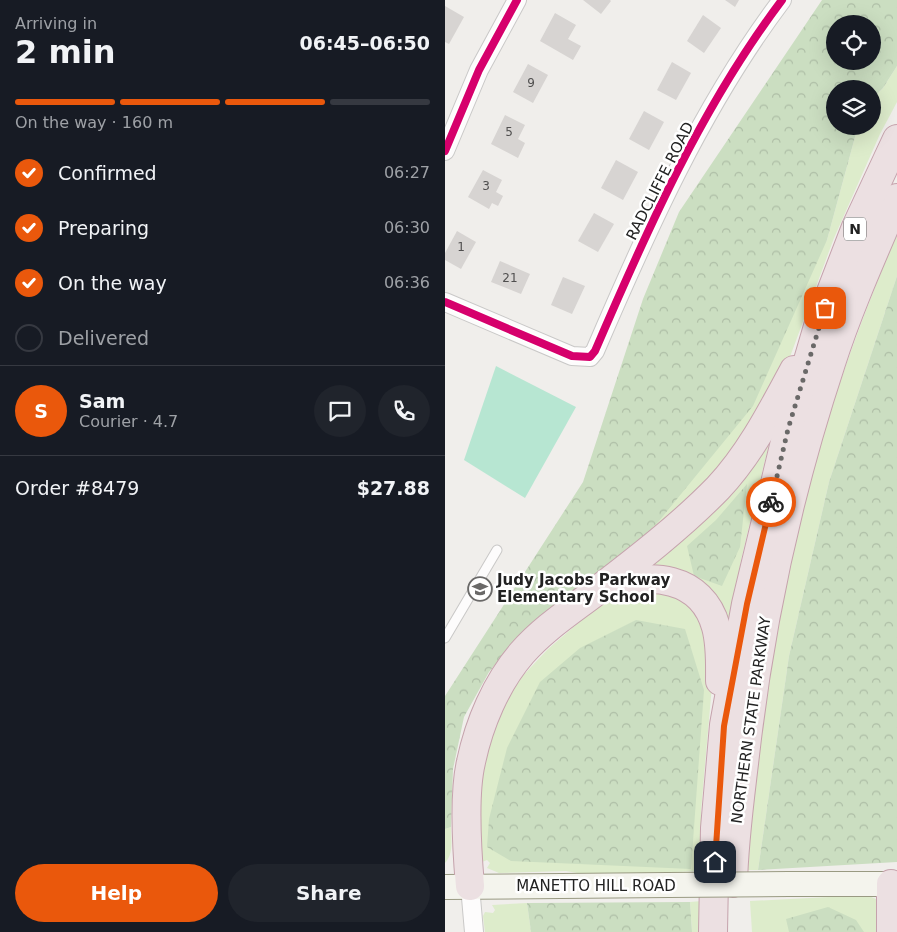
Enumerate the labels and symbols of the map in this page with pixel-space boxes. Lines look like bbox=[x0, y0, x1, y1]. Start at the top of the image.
house number: 9 bbox=[527, 76, 535, 90]
street label: RADCLIFFE ROAD bbox=[622, 119, 698, 243]
house number: 5 bbox=[505, 125, 513, 139]
house number: 3 bbox=[482, 179, 490, 193]
road number: N bbox=[844, 218, 866, 240]
house number: 1 bbox=[457, 240, 465, 254]
house number: 21 bbox=[502, 271, 518, 285]
pin bbox=[804, 287, 846, 329]
courier bbox=[746, 477, 796, 527]
place label: Judy Jacobs Parkway Elementary School bbox=[496, 571, 670, 606]
school or university icon: Judy Jacobs Parkway Elementary School bbox=[467, 576, 493, 602]
street label: NORTHERN STATE PARKWAY bbox=[728, 614, 775, 825]
pin bbox=[694, 841, 736, 883]
street label: MANETTO HILL ROAD bbox=[516, 877, 676, 895]

